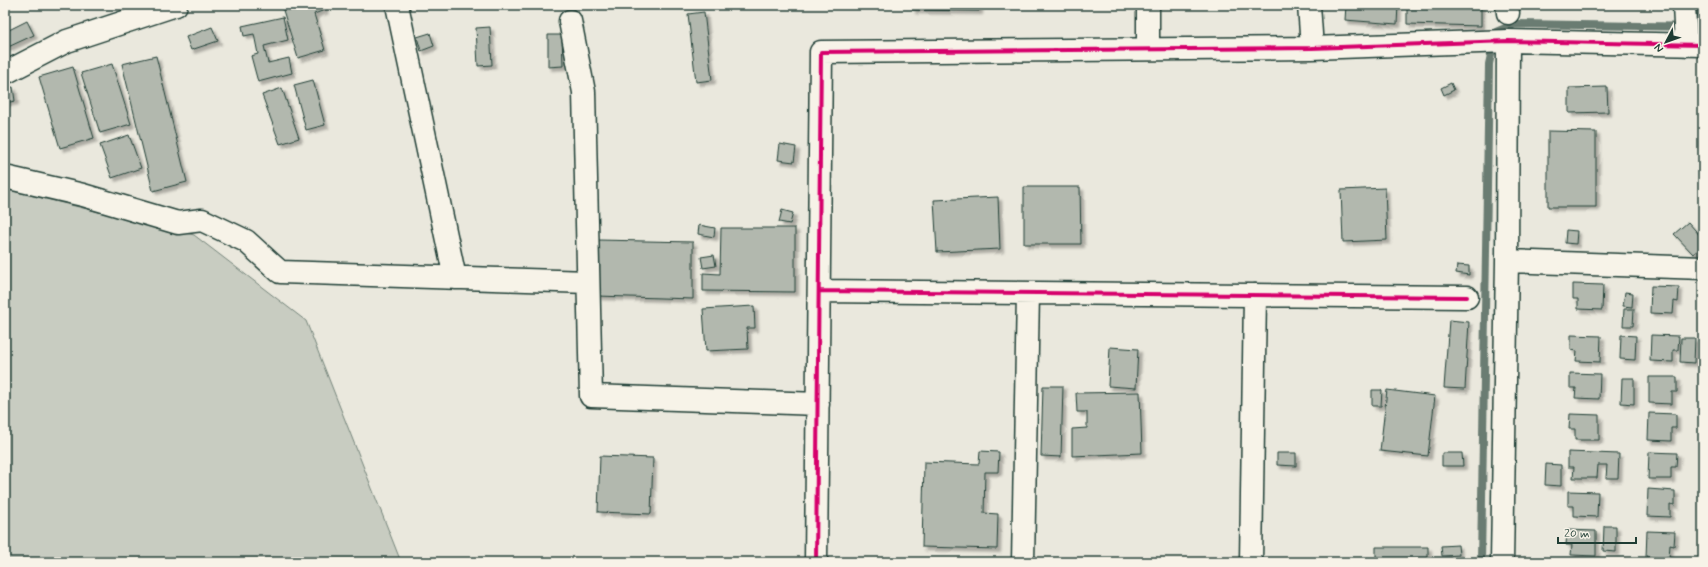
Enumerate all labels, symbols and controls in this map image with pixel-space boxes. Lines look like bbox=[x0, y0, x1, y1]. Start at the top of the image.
north arrow bbox=[1646, 22, 1686, 62]
text: N bbox=[1652, 41, 1667, 55]
scale bar bbox=[1558, 519, 1636, 545]
text: 20 m bbox=[1564, 526, 1590, 542]

